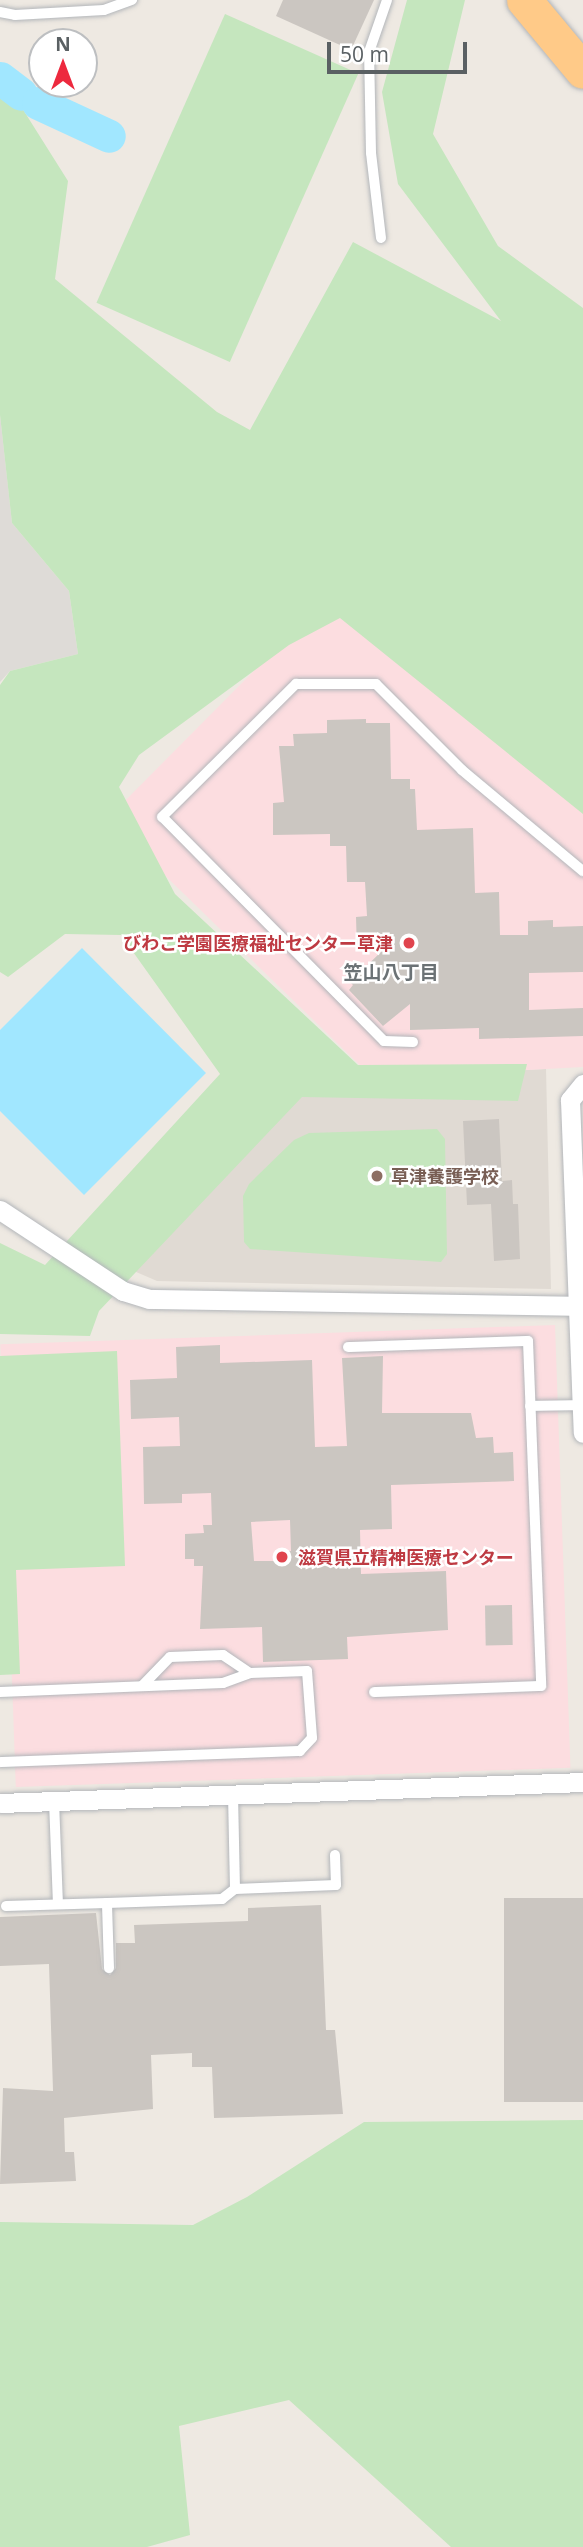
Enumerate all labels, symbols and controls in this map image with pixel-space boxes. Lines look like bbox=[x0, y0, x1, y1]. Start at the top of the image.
north arrow bbox=[28, 28, 98, 98]
scale bar bbox=[331, 28, 471, 72]
text: N bbox=[55, 31, 71, 57]
text: 50 m bbox=[340, 40, 389, 68]
place label: びわこ学園医療福祉センター草津 bbox=[123, 932, 393, 954]
marker: びわこ学園医療福祉センター草津 bbox=[399, 933, 419, 953]
district label: 笠山八丁目 bbox=[344, 962, 438, 984]
place label: 草津養護学校 bbox=[391, 1165, 499, 1187]
marker: 草津養護学校 bbox=[369, 1168, 385, 1184]
place label: 滋賀県立精神医療センター bbox=[298, 1546, 514, 1568]
marker: 滋賀県立精神医療センター bbox=[272, 1547, 292, 1567]

